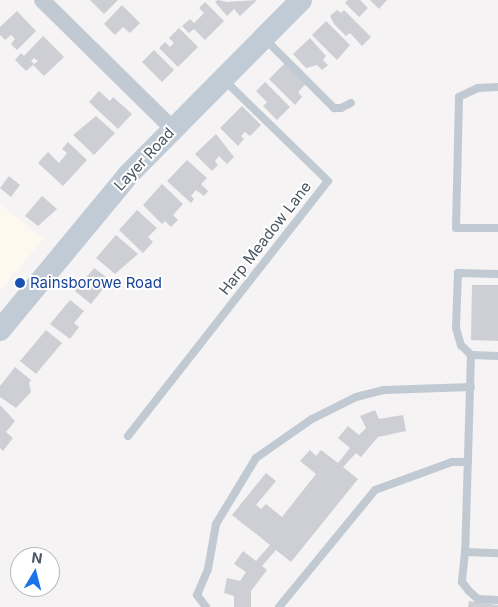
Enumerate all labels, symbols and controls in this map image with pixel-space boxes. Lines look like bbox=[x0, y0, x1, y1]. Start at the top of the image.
street label: Layer Road bbox=[110, 124, 178, 194]
street label: Harp Meadow Lane bbox=[215, 178, 315, 298]
place label: Rainsborowe Road bbox=[30, 274, 162, 292]
marker: Rainsborowe Road bbox=[14, 277, 26, 289]
north arrow bbox=[10, 547, 60, 597]
text: N bbox=[31, 548, 43, 567]

